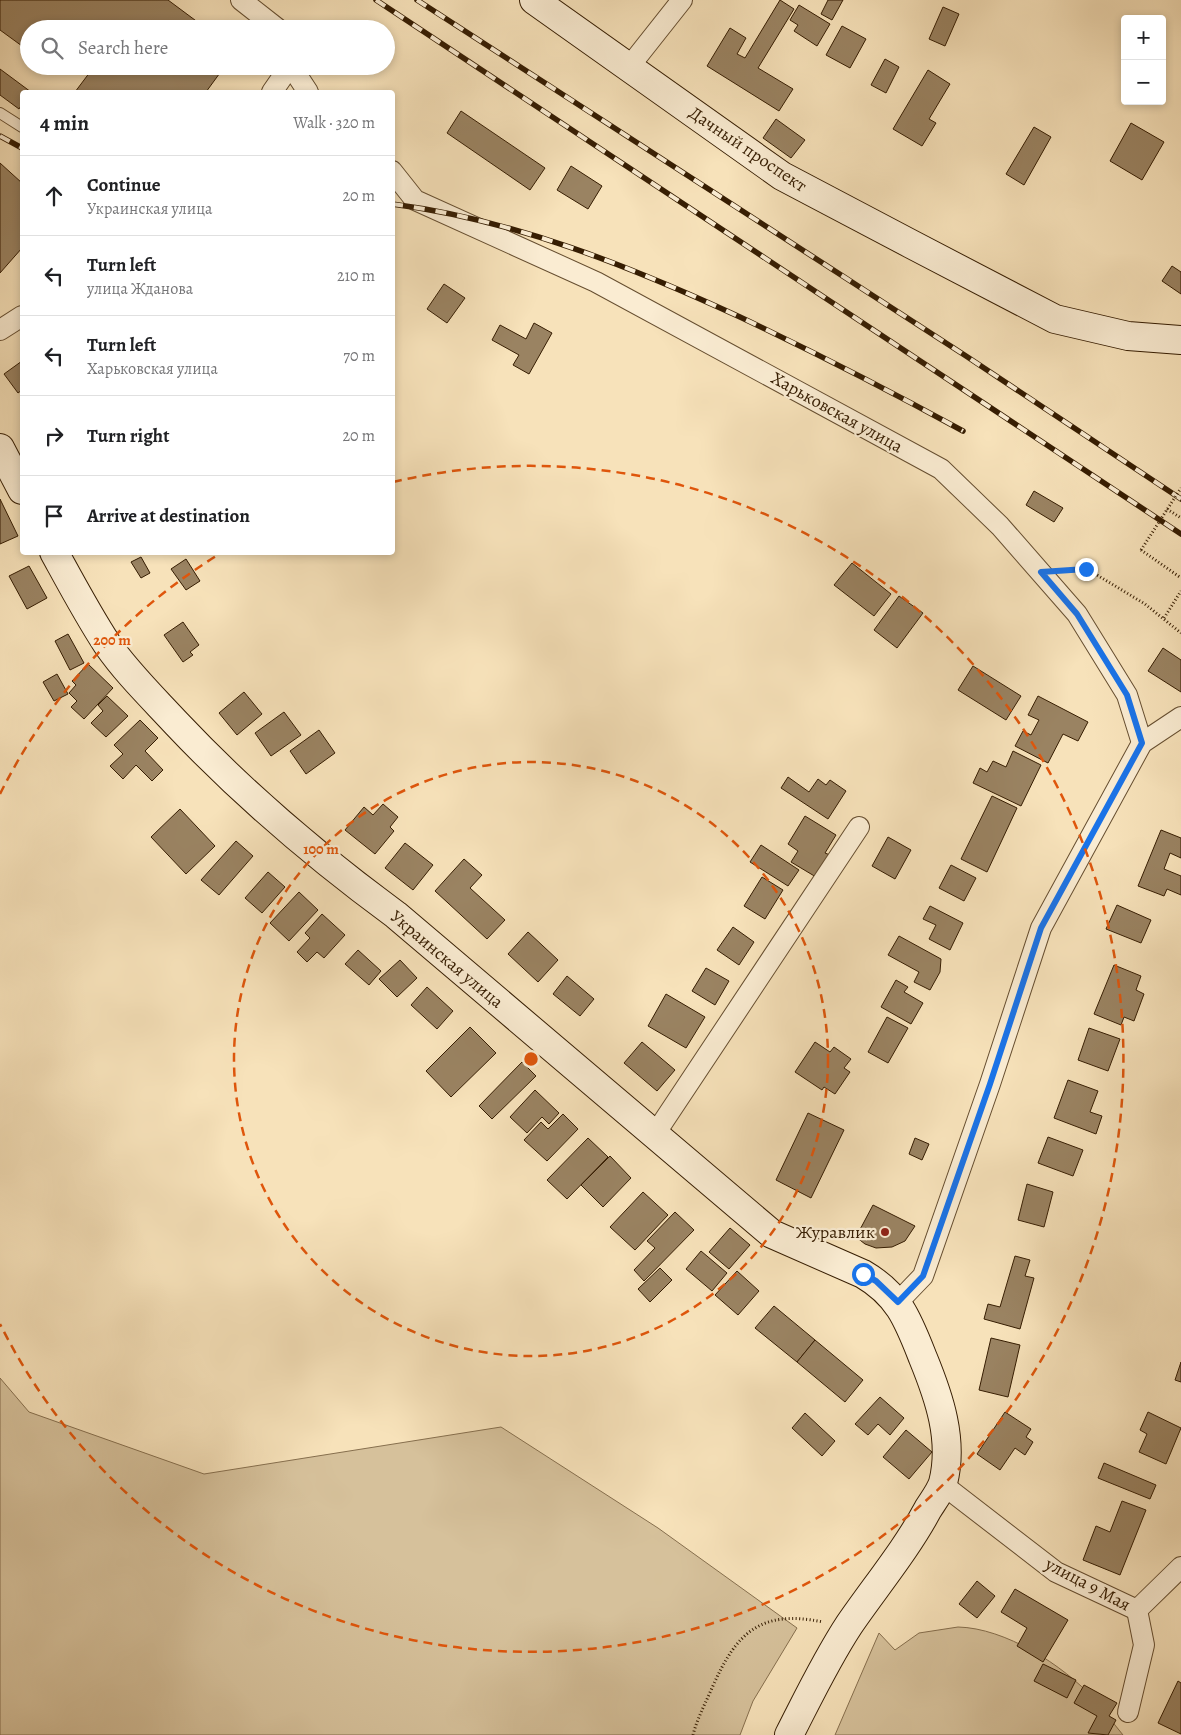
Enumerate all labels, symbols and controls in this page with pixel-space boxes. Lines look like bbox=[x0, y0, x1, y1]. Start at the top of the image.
map controls bbox=[1121, 15, 1166, 105]
button: + bbox=[1121, 15, 1166, 60]
search box bbox=[20, 20, 395, 75]
icon: search bbox=[38, 34, 66, 62]
text: Search here bbox=[78, 35, 168, 61]
button: − bbox=[1121, 60, 1166, 105]
street label: Дачный проспект bbox=[684, 101, 812, 197]
text: 4 min bbox=[40, 109, 89, 137]
text: Walk · 320 m bbox=[293, 112, 375, 134]
text: Continue bbox=[87, 172, 161, 198]
icon: ahead bbox=[40, 182, 68, 210]
text: 20 m bbox=[342, 185, 375, 207]
text: Украинская улица bbox=[87, 198, 212, 220]
text: Turn left bbox=[87, 252, 156, 278]
icon: left bbox=[40, 262, 68, 290]
text: 210 m bbox=[337, 265, 375, 287]
text: улица Жданова bbox=[87, 278, 193, 300]
text: Turn left bbox=[87, 332, 156, 358]
icon: left bbox=[40, 342, 68, 370]
text: 70 m bbox=[343, 345, 375, 367]
text: Харьковская улица bbox=[87, 358, 218, 380]
street label: Харьковская улица bbox=[767, 366, 908, 459]
icon: right bbox=[40, 422, 68, 450]
text: Turn right bbox=[87, 423, 169, 449]
text: 20 m bbox=[342, 425, 375, 447]
icon: arrive bbox=[40, 502, 68, 530]
text: Arrive at destination bbox=[87, 503, 250, 529]
route end bbox=[1075, 558, 1098, 581]
text: 200 m bbox=[93, 630, 131, 650]
text: 100 m bbox=[303, 839, 339, 859]
street label: Украинская улица bbox=[385, 904, 509, 1014]
centre of rings bbox=[522, 1050, 540, 1068]
place label: Журавлик bbox=[796, 1220, 875, 1244]
marker: Журавлик bbox=[879, 1226, 891, 1238]
route start bbox=[852, 1263, 875, 1286]
street label: улица 9 Мая bbox=[1040, 1551, 1135, 1617]

